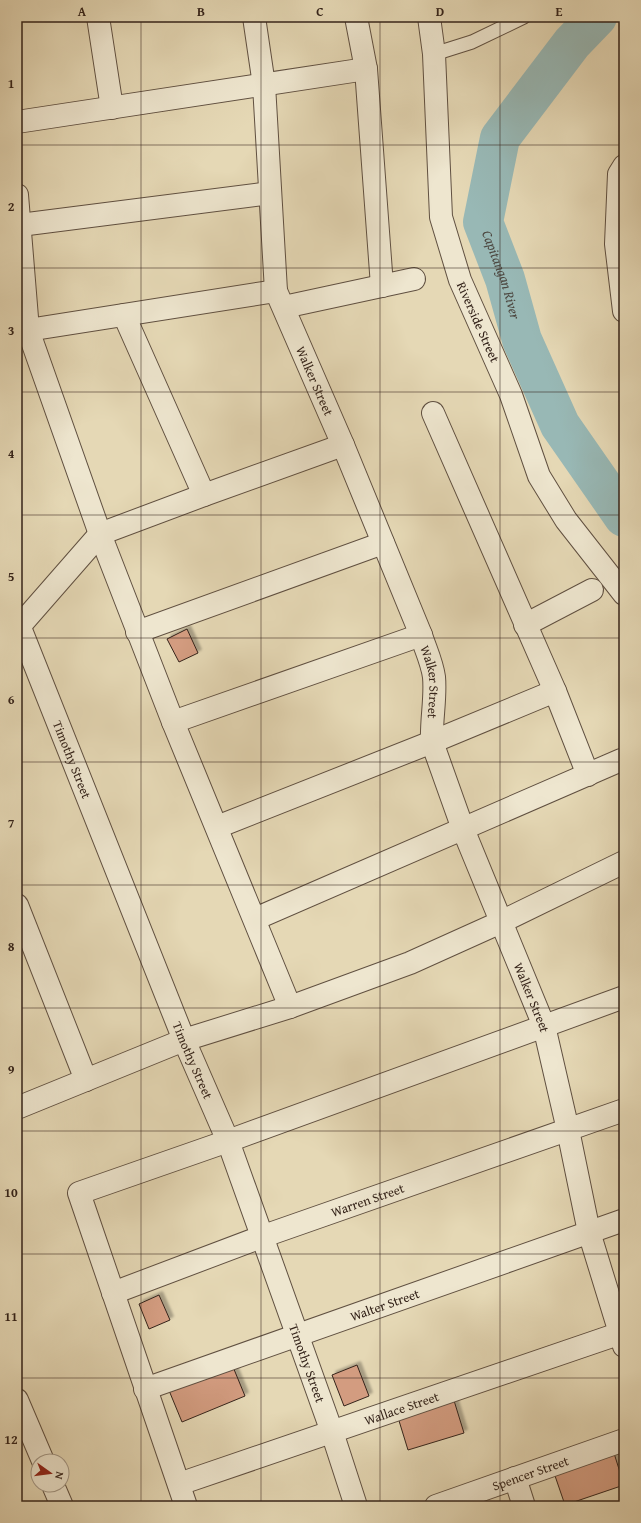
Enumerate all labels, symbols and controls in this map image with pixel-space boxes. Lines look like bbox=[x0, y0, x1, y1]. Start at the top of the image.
text: A bbox=[78, 2, 87, 21]
text: B bbox=[197, 2, 205, 21]
text: C bbox=[316, 2, 324, 21]
text: D bbox=[436, 2, 444, 21]
text: E bbox=[556, 2, 563, 21]
text: 1 bbox=[8, 74, 14, 93]
text: 2 bbox=[8, 197, 15, 216]
water label: Capitangan River bbox=[477, 227, 526, 322]
street label: Riverside Street bbox=[452, 279, 504, 366]
text: 3 bbox=[8, 321, 14, 340]
street label: Walker Street bbox=[291, 343, 338, 419]
text: 4 bbox=[8, 444, 15, 463]
text: 5 bbox=[8, 567, 15, 586]
street label: Walker Street bbox=[415, 643, 443, 720]
text: 6 bbox=[8, 690, 15, 709]
street label: Timothy Street bbox=[48, 718, 96, 802]
text: 7 bbox=[8, 814, 15, 833]
text: 8 bbox=[8, 937, 15, 956]
street label: Walker Street bbox=[509, 960, 554, 1035]
street label: Timothy Street bbox=[168, 1019, 218, 1102]
text: 9 bbox=[8, 1060, 15, 1079]
street label: Warren Street bbox=[328, 1179, 407, 1222]
text: 10 bbox=[4, 1183, 18, 1202]
street label: Walter Street bbox=[347, 1284, 422, 1326]
text: 11 bbox=[4, 1307, 18, 1326]
street label: Timothy Street bbox=[284, 1321, 330, 1406]
street label: Wallace Street bbox=[362, 1387, 442, 1430]
text: 12 bbox=[4, 1430, 18, 1449]
street label: Spencer Street bbox=[490, 1451, 572, 1496]
north arrow bbox=[30, 1453, 70, 1493]
text: N bbox=[51, 1470, 68, 1482]

